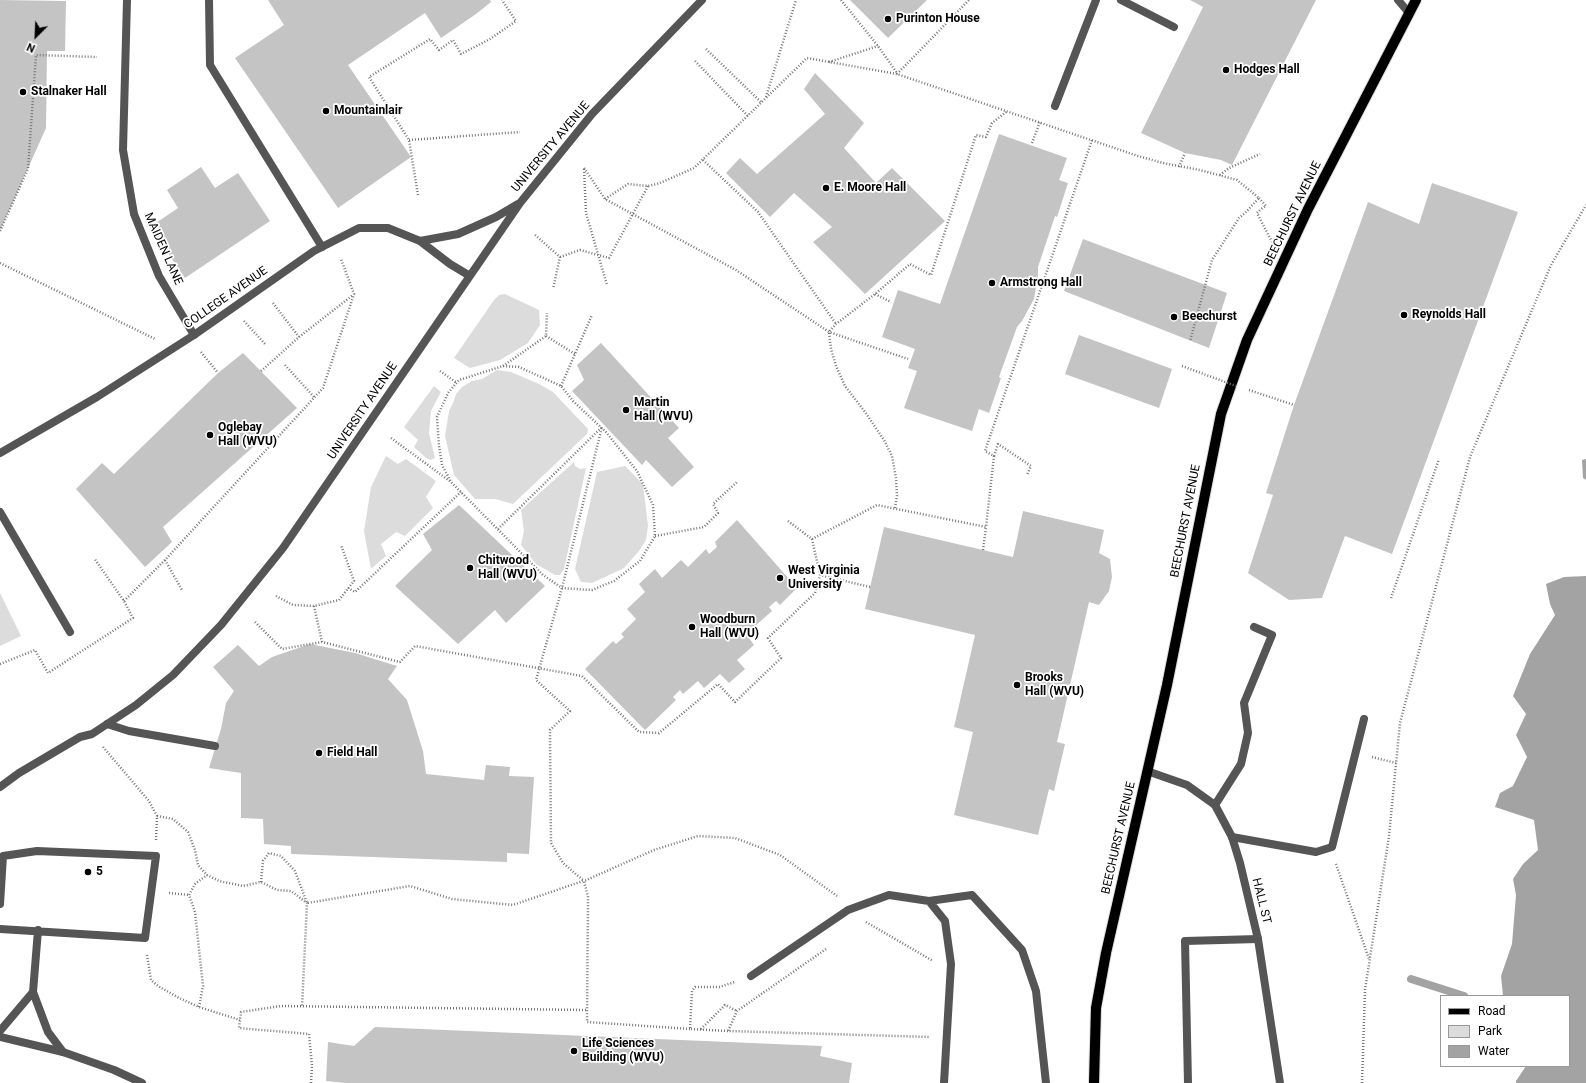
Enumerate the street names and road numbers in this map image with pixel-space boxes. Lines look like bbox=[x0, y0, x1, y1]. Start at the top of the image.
street label: UNIVERSITY AVENUE bbox=[509, 99, 593, 195]
street label: BEECHURST AVENUE bbox=[1261, 159, 1325, 269]
street label: MAIDEN LANE bbox=[141, 211, 185, 287]
street label: COLLEGE AVENUE bbox=[181, 264, 271, 332]
street label: UNIVERSITY AVENUE bbox=[325, 360, 401, 462]
street label: BEECHURST AVENUE bbox=[1168, 463, 1204, 579]
street label: BEECHURST AVENUE bbox=[1099, 780, 1139, 896]
street label: HALL ST bbox=[1248, 877, 1274, 925]

